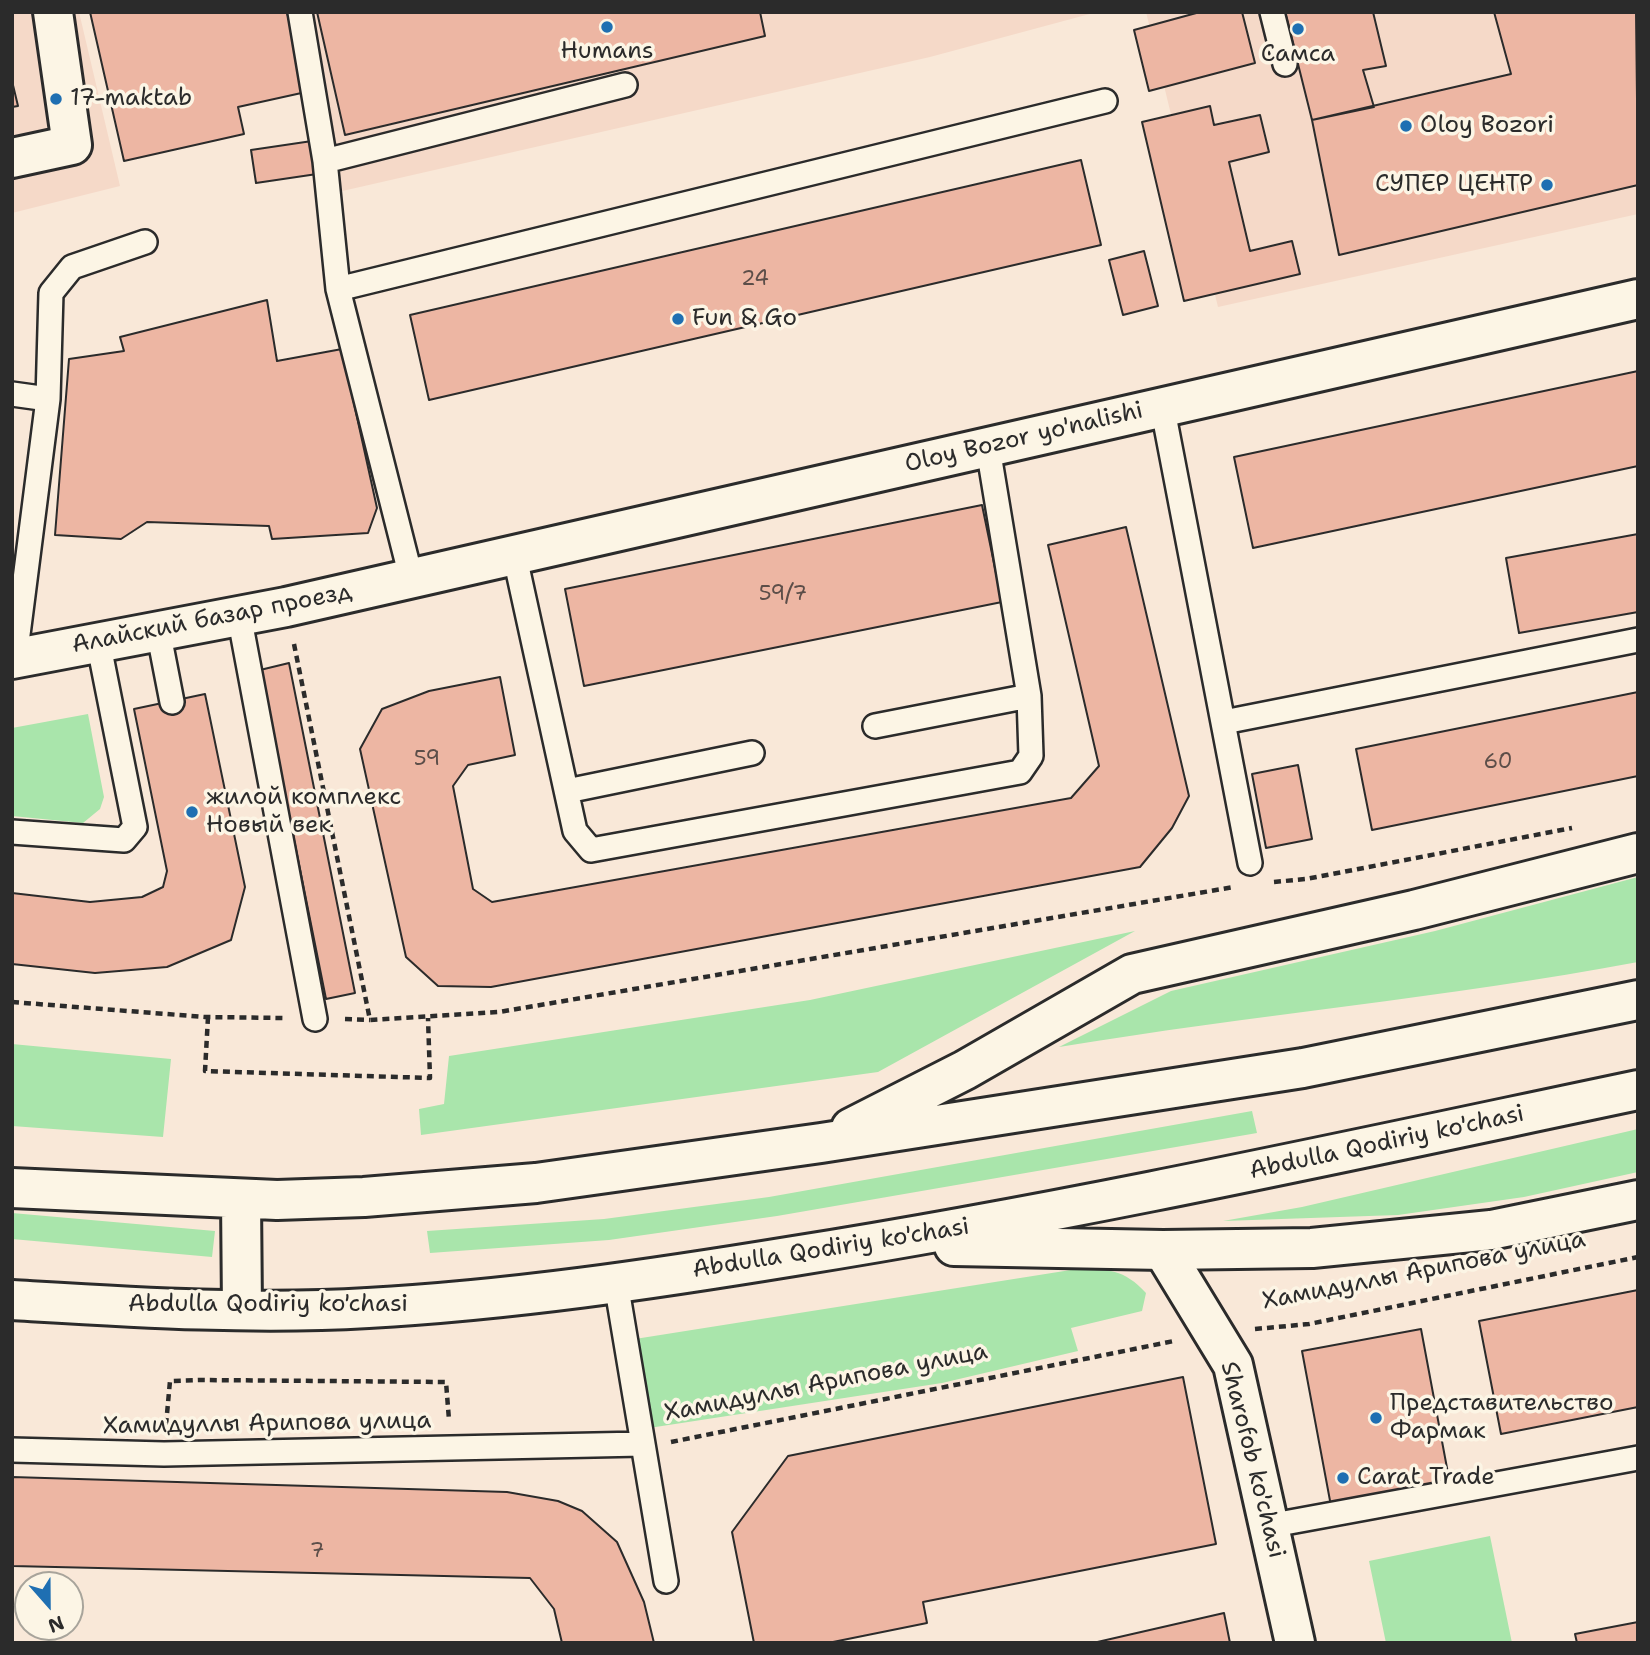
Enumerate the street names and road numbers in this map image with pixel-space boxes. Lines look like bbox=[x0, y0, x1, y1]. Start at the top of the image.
street label: Oloy Bozor yo'nalishi bbox=[902, 397, 1146, 479]
street label: Алайский базар проезд bbox=[69, 578, 355, 660]
street label: Abdulla Qodiriy ko'chasi bbox=[1247, 1100, 1527, 1186]
street label: Abdulla Qodiriy ko'chasi bbox=[690, 1213, 972, 1285]
street label: Хамидуллы Арипова улица bbox=[1260, 1226, 1588, 1316]
street label: Abdulla Qodiriy ko'chasi bbox=[128, 1291, 408, 1319]
street label: Хамидуллы Арипова улица bbox=[662, 1338, 990, 1428]
street label: Sharofob ko'chasi bbox=[1214, 1359, 1290, 1561]
street label: Хамидуллы Арипова улица bbox=[103, 1407, 431, 1441]

